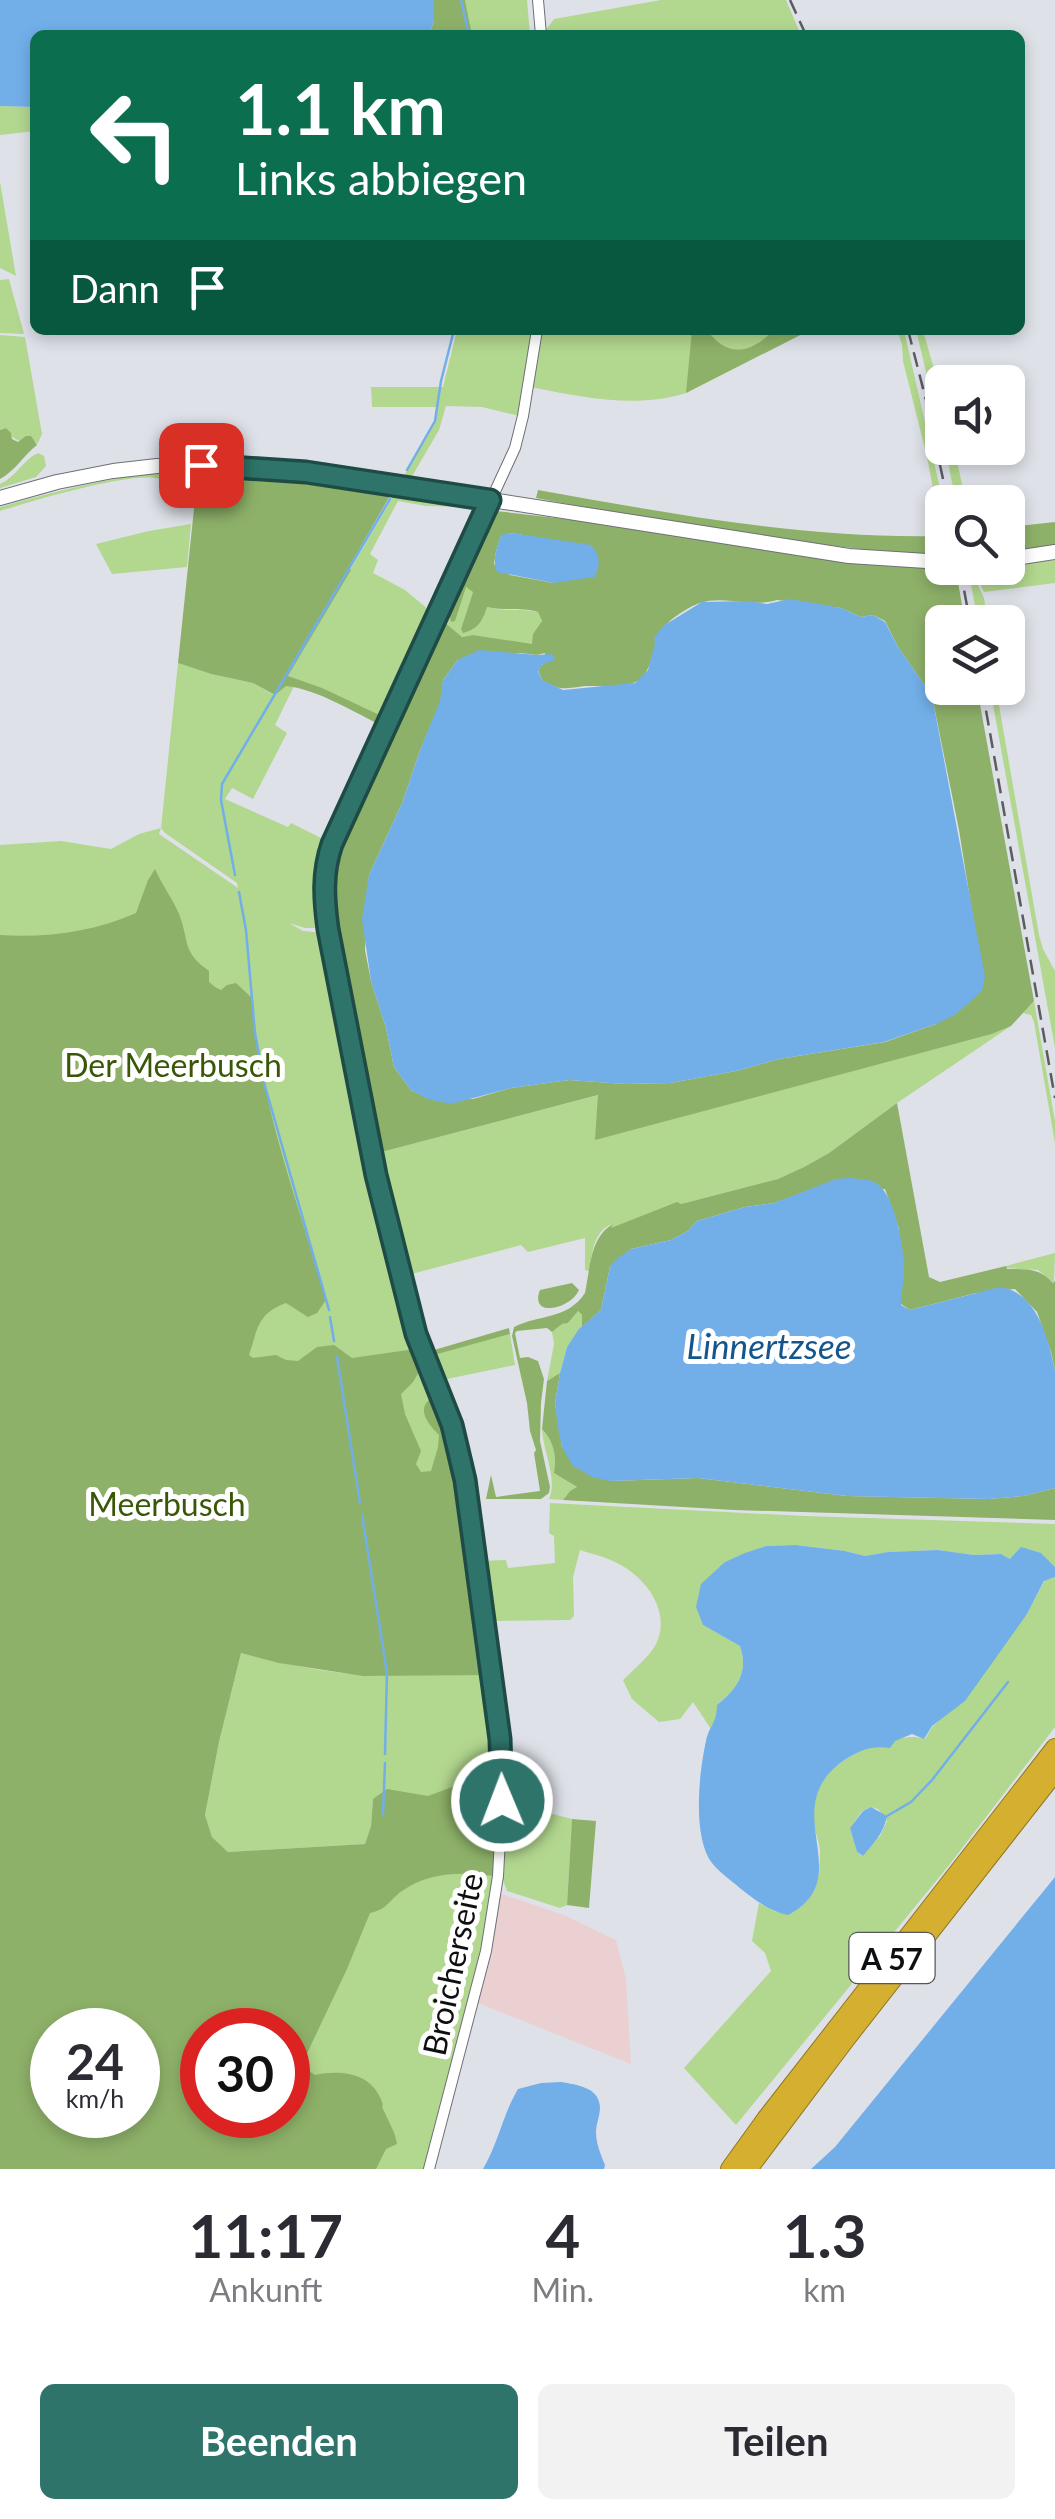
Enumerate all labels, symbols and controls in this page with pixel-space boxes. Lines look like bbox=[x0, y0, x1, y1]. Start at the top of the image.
text: 1.1 km bbox=[235, 66, 446, 150]
icon: left bbox=[70, 70, 200, 200]
text: Links abbiegen bbox=[235, 151, 527, 205]
icon: arrive bbox=[180, 260, 235, 315]
text: Dann bbox=[70, 265, 160, 311]
map controls bbox=[925, 365, 1025, 705]
button: sound bbox=[925, 365, 1025, 465]
pin bbox=[159, 423, 244, 508]
icon: arrive bbox=[174, 438, 229, 493]
button: search bbox=[925, 485, 1025, 585]
button: layers bbox=[925, 605, 1025, 705]
park label: Der Meerbusch bbox=[64, 1045, 282, 1084]
water label: Linnertzsee bbox=[686, 1324, 852, 1366]
park label: Meerbusch bbox=[88, 1484, 246, 1523]
position arrow bbox=[450, 1749, 554, 1853]
street label: Broicherseite bbox=[414, 1869, 490, 2059]
road number: A 57 bbox=[850, 1933, 934, 1983]
speed limit sign: 30 bbox=[180, 2008, 310, 2138]
text: 24 bbox=[66, 2031, 124, 2091]
text: km/h bbox=[66, 2083, 124, 2113]
text: 11:17 bbox=[188, 2199, 343, 2271]
text: 4 bbox=[545, 2199, 580, 2271]
text: 1.3 bbox=[783, 2199, 866, 2271]
text: Ankunft bbox=[209, 2270, 322, 2309]
text: Min. bbox=[532, 2270, 594, 2309]
text: km bbox=[803, 2270, 846, 2309]
button: Beenden bbox=[40, 2384, 518, 2499]
button: Teilen bbox=[538, 2384, 1015, 2499]

